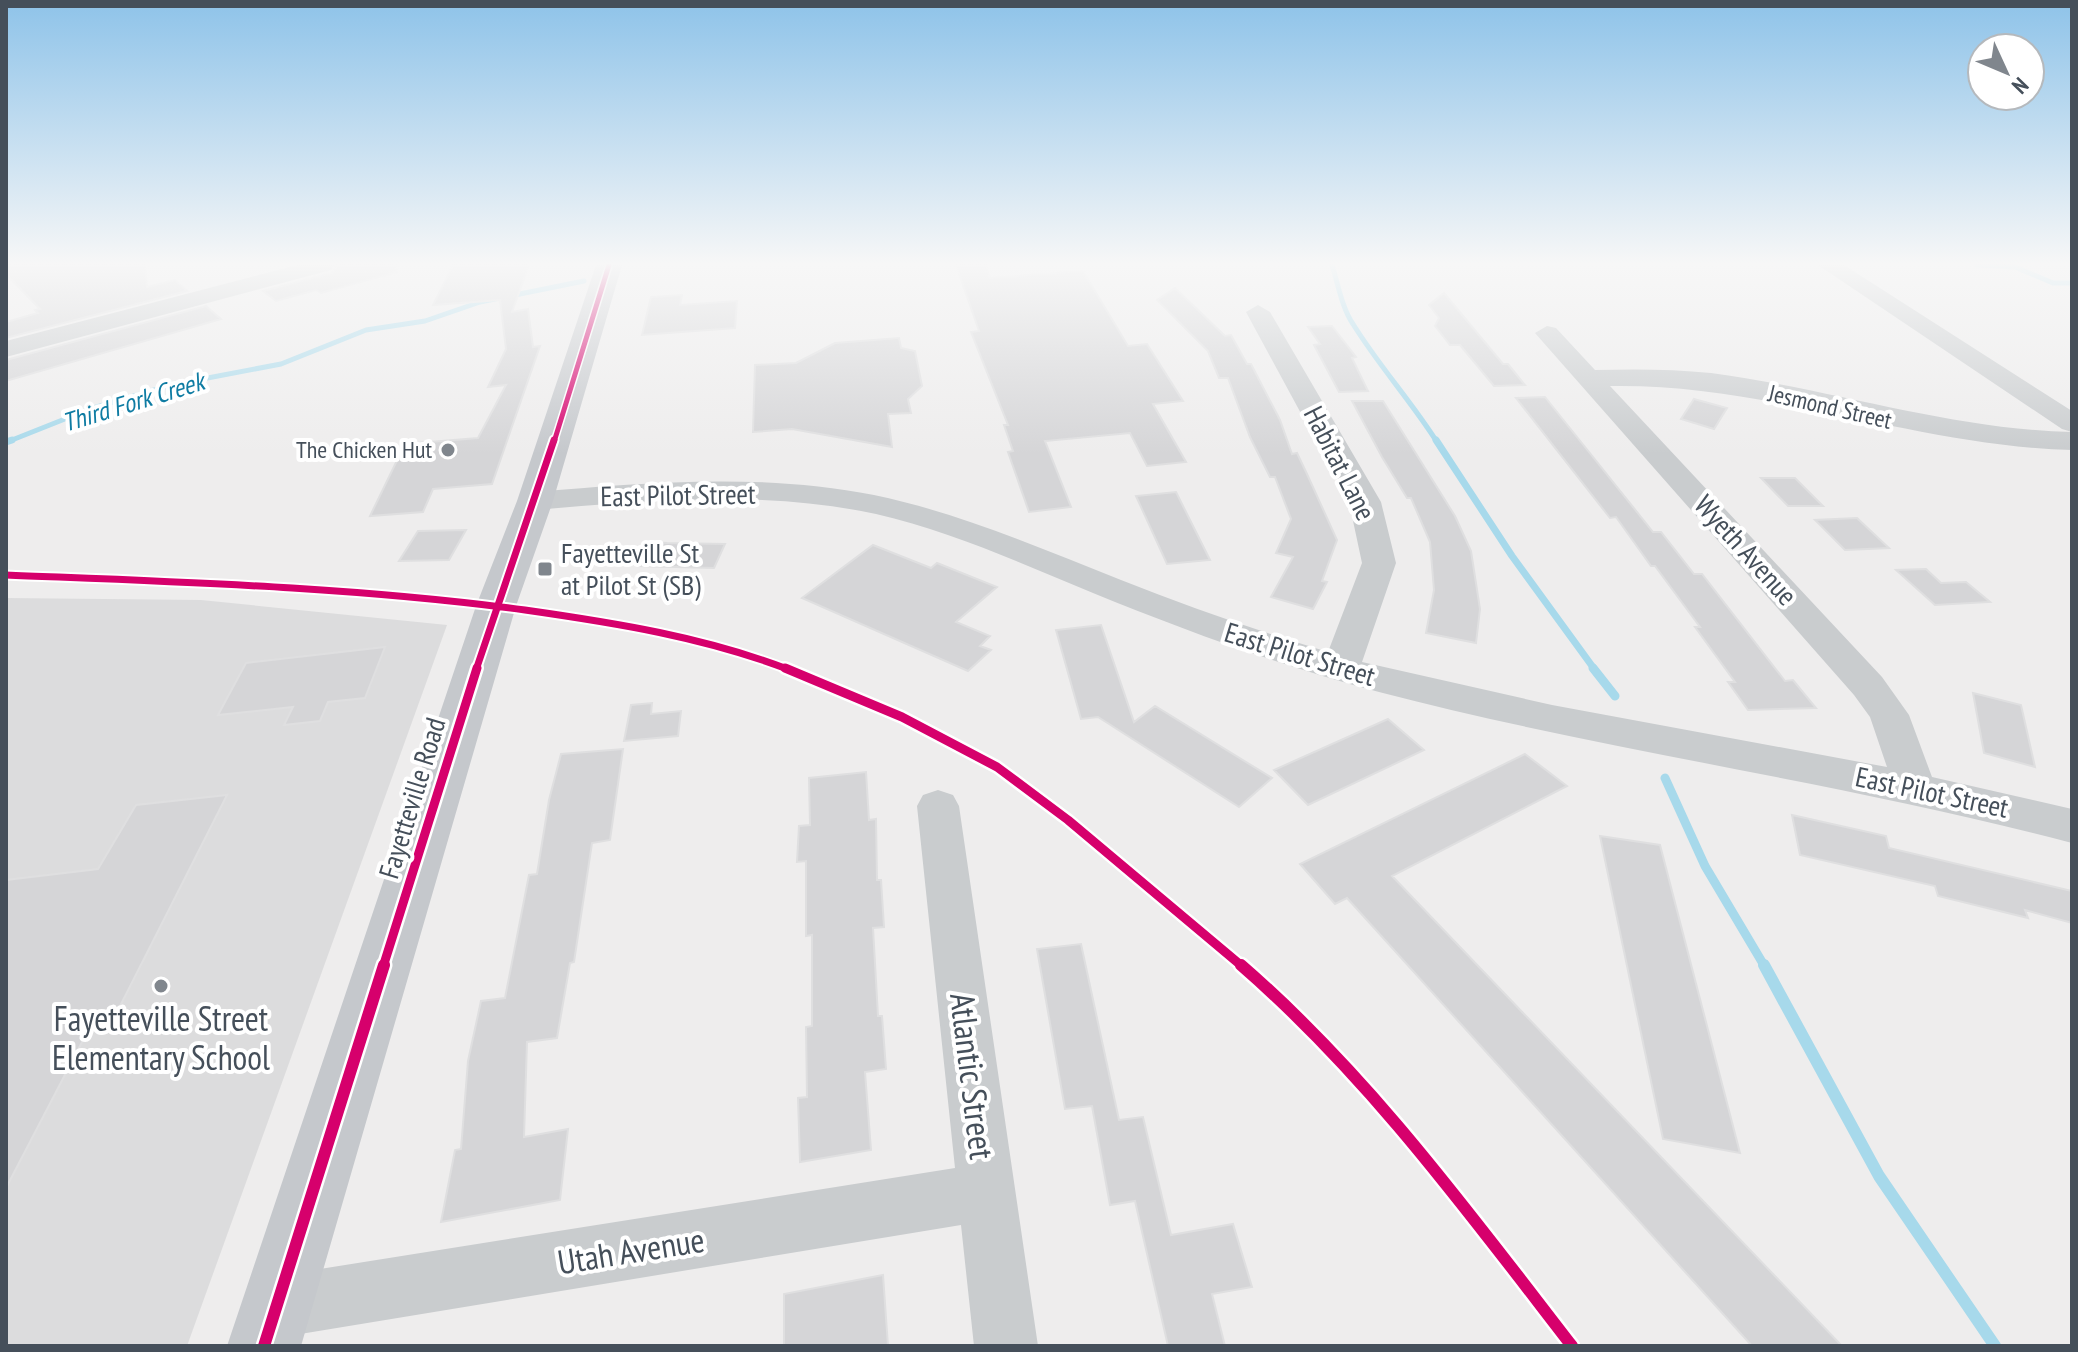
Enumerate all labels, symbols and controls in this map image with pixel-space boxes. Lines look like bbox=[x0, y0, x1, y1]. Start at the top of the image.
north arrow bbox=[1966, 32, 2046, 112]
text: N bbox=[2006, 72, 2035, 100]
water label: Third Fork Creek bbox=[58, 363, 211, 439]
street label: Jesmond Street bbox=[1765, 377, 1895, 436]
street label: Habitat Lane bbox=[1296, 399, 1385, 526]
place label: The Chicken Hut bbox=[296, 434, 432, 465]
marker: The Chicken Hut bbox=[439, 441, 457, 459]
street label: East Pilot Street bbox=[600, 475, 756, 514]
street label: Wyeth Avenue bbox=[1687, 487, 1806, 613]
place label: Fayetteville St at Pilot St (SB) bbox=[561, 534, 701, 603]
marker: Fayetteville St at Pilot St (SB) bbox=[536, 560, 554, 578]
street label: East Pilot Street bbox=[1221, 613, 1380, 694]
street label: Fayetteville Road bbox=[370, 713, 454, 883]
street label: East Pilot Street bbox=[1852, 757, 2012, 826]
marker: Fayetteville Street Elementary School bbox=[152, 977, 170, 995]
street label: Atlantic Street bbox=[941, 990, 1005, 1162]
place label: Fayetteville Street Elementary School bbox=[52, 996, 270, 1079]
street label: Utah Avenue bbox=[554, 1217, 707, 1283]

